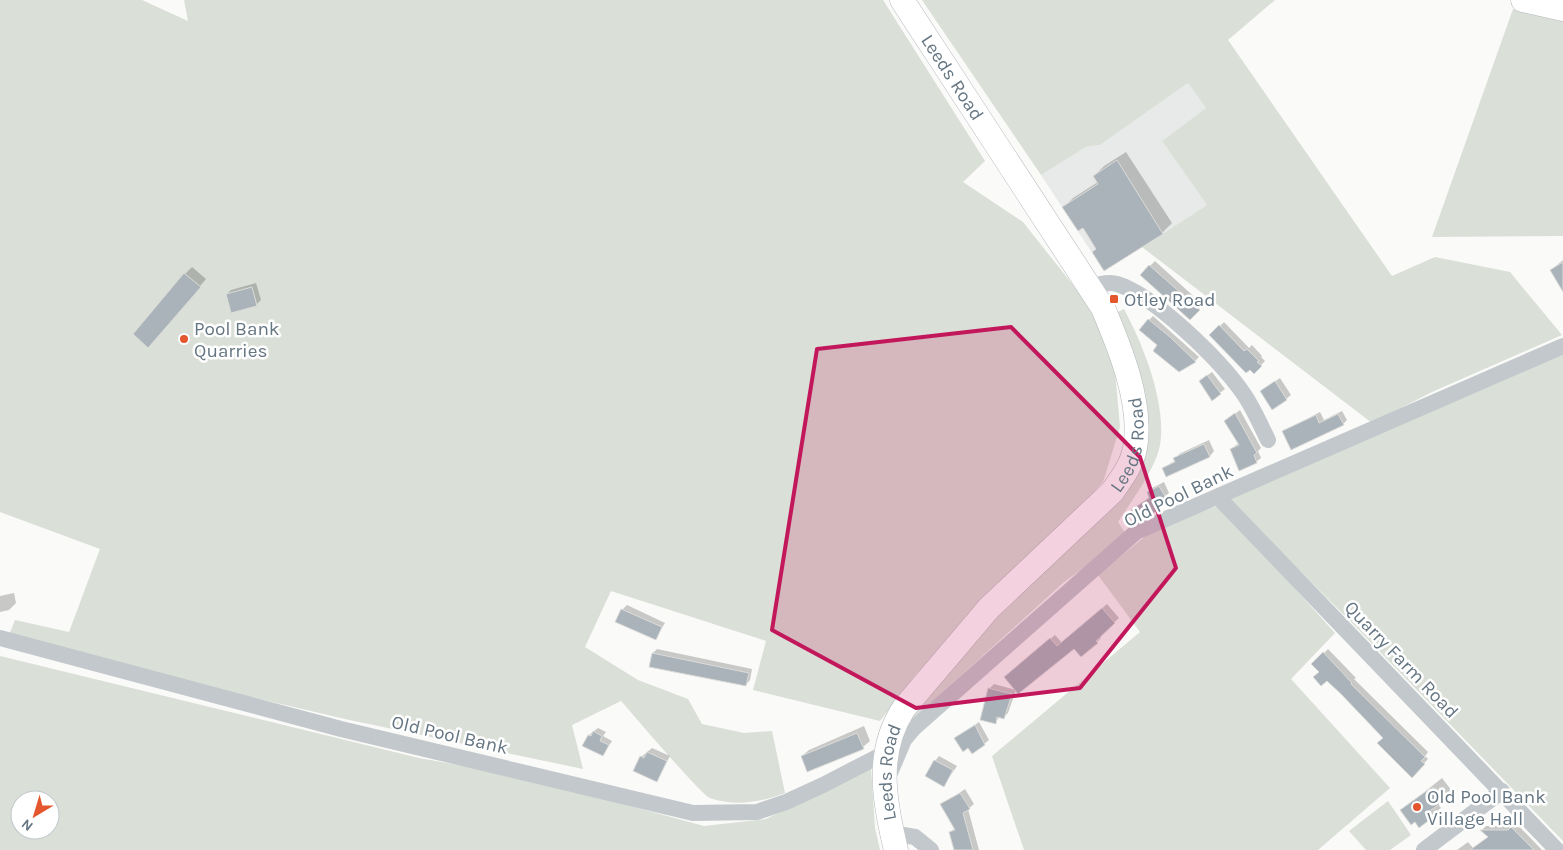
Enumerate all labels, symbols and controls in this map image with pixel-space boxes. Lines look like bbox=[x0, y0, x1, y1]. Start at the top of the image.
street label: Leeds Road bbox=[916, 31, 988, 125]
place label: Otley Road bbox=[1124, 289, 1216, 311]
marker: Otley Road bbox=[1108, 293, 1120, 305]
place label: Pool Bank Quarries bbox=[194, 318, 280, 362]
marker: Pool Bank Quarries bbox=[178, 333, 190, 345]
street label: Leeds Road bbox=[1106, 396, 1149, 497]
street label: Old Pool Bank bbox=[1120, 460, 1237, 532]
street label: Quarry Farm Road bbox=[1340, 597, 1463, 723]
street label: Old Pool Bank bbox=[389, 711, 510, 759]
street label: Leeds Road bbox=[875, 721, 906, 822]
place label: Old Pool Bank Village Hall bbox=[1427, 786, 1546, 830]
north arrow bbox=[10, 790, 60, 840]
marker: Old Pool Bank Village Hall bbox=[1411, 801, 1423, 813]
text: N bbox=[18, 815, 36, 835]

